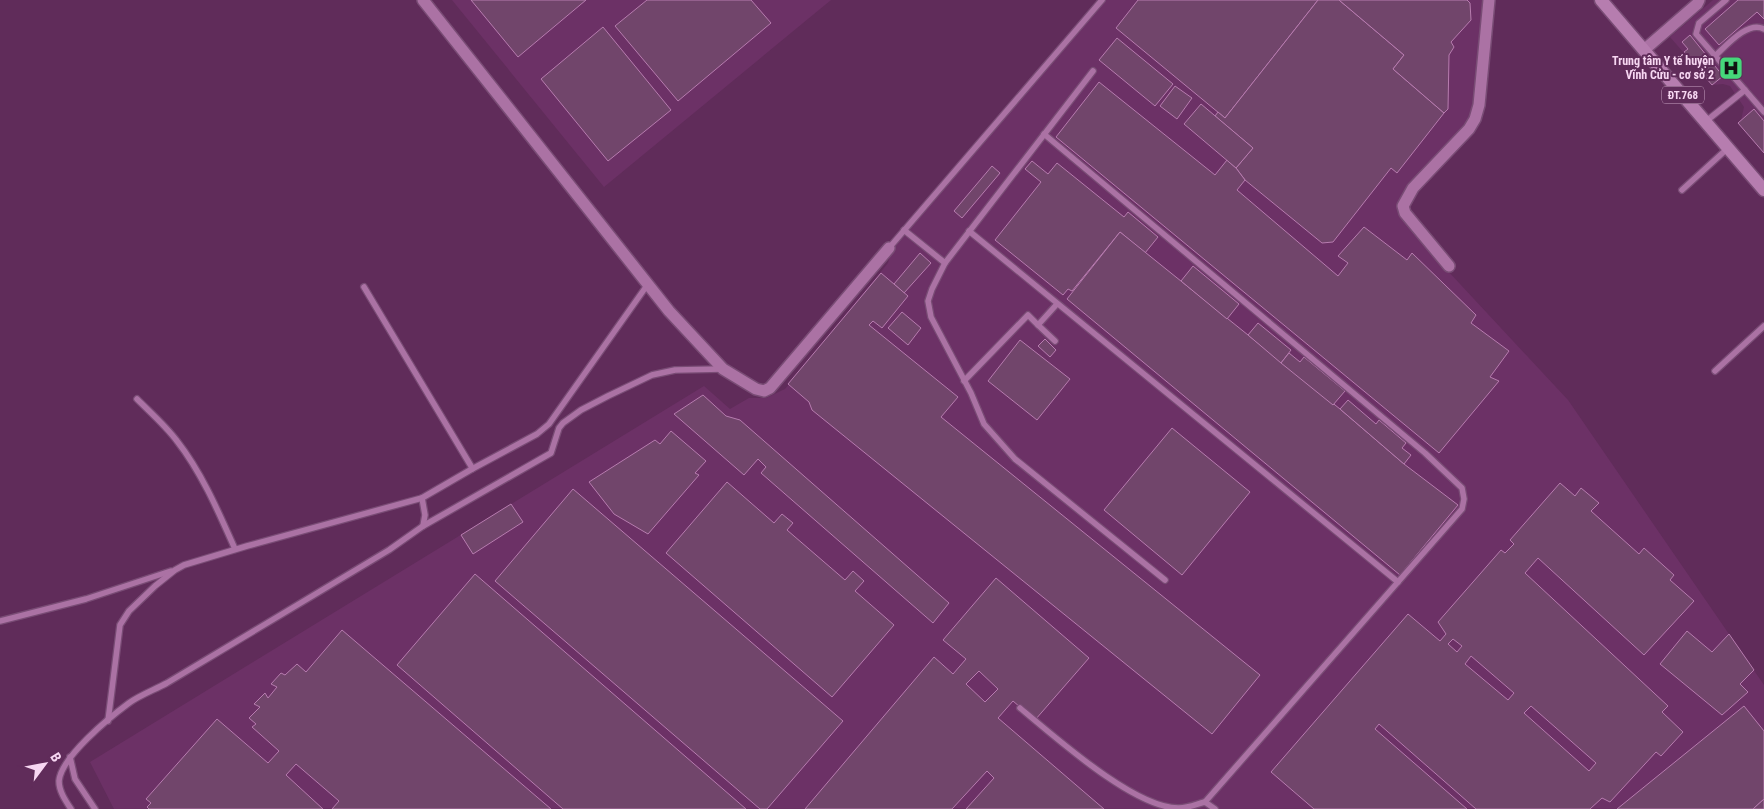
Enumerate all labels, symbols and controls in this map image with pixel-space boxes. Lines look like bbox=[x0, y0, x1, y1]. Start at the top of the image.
place label: Trung tâm Y tế huyện Vĩnh Cửu - cơ sở 2 bbox=[1612, 54, 1714, 82]
hospital icon: Trung tâm Y tế huyện Vĩnh Cửu - cơ sở 2 bbox=[1718, 55, 1744, 81]
road number: ĐT.768 bbox=[1662, 86, 1704, 104]
north arrow bbox=[20, 739, 70, 789]
text: B bbox=[47, 750, 65, 765]

